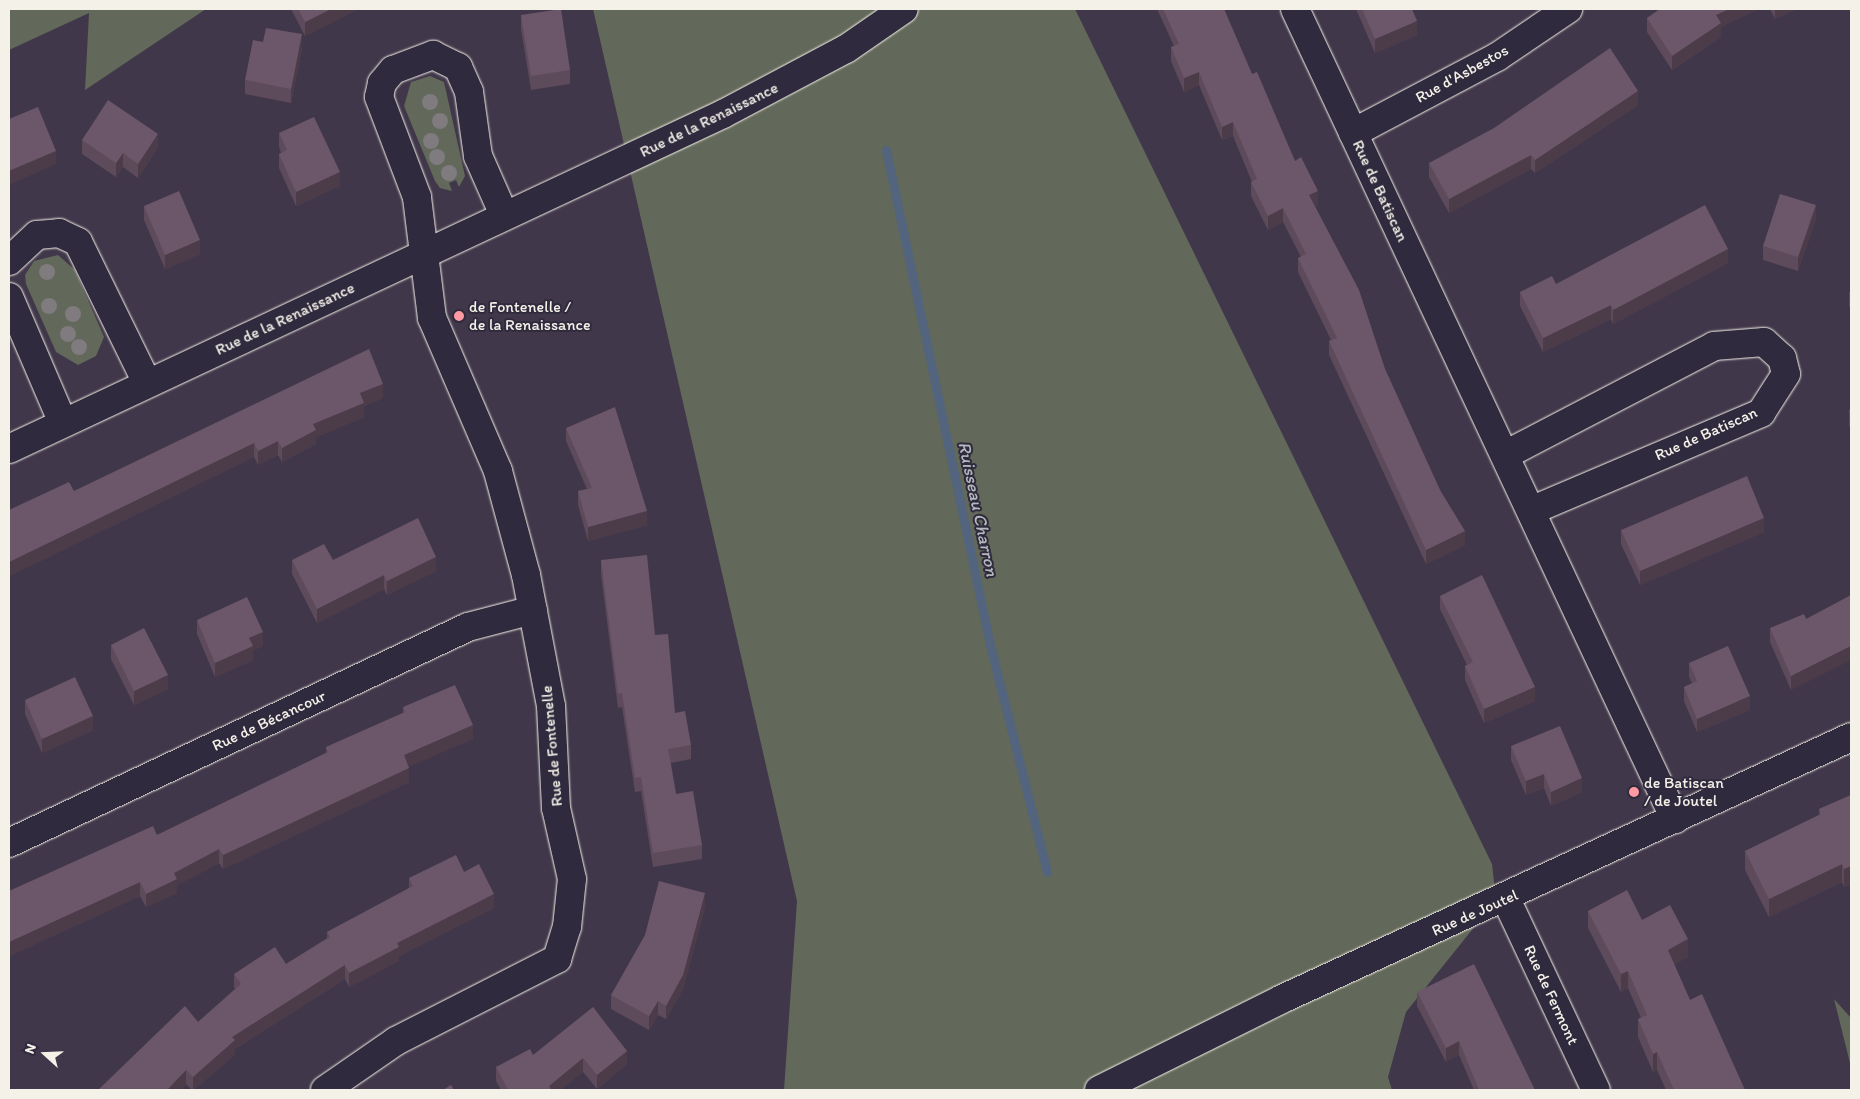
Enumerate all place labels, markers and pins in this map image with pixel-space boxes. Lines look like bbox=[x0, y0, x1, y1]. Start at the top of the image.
place label: de Fontenelle / de la Renaissance bbox=[469, 297, 590, 335]
marker: de Fontenelle / de la Renaissance bbox=[453, 310, 465, 322]
place label: de Batiscan / de Joutel bbox=[1644, 773, 1725, 811]
marker: de Batiscan / de Joutel bbox=[1628, 786, 1640, 798]

